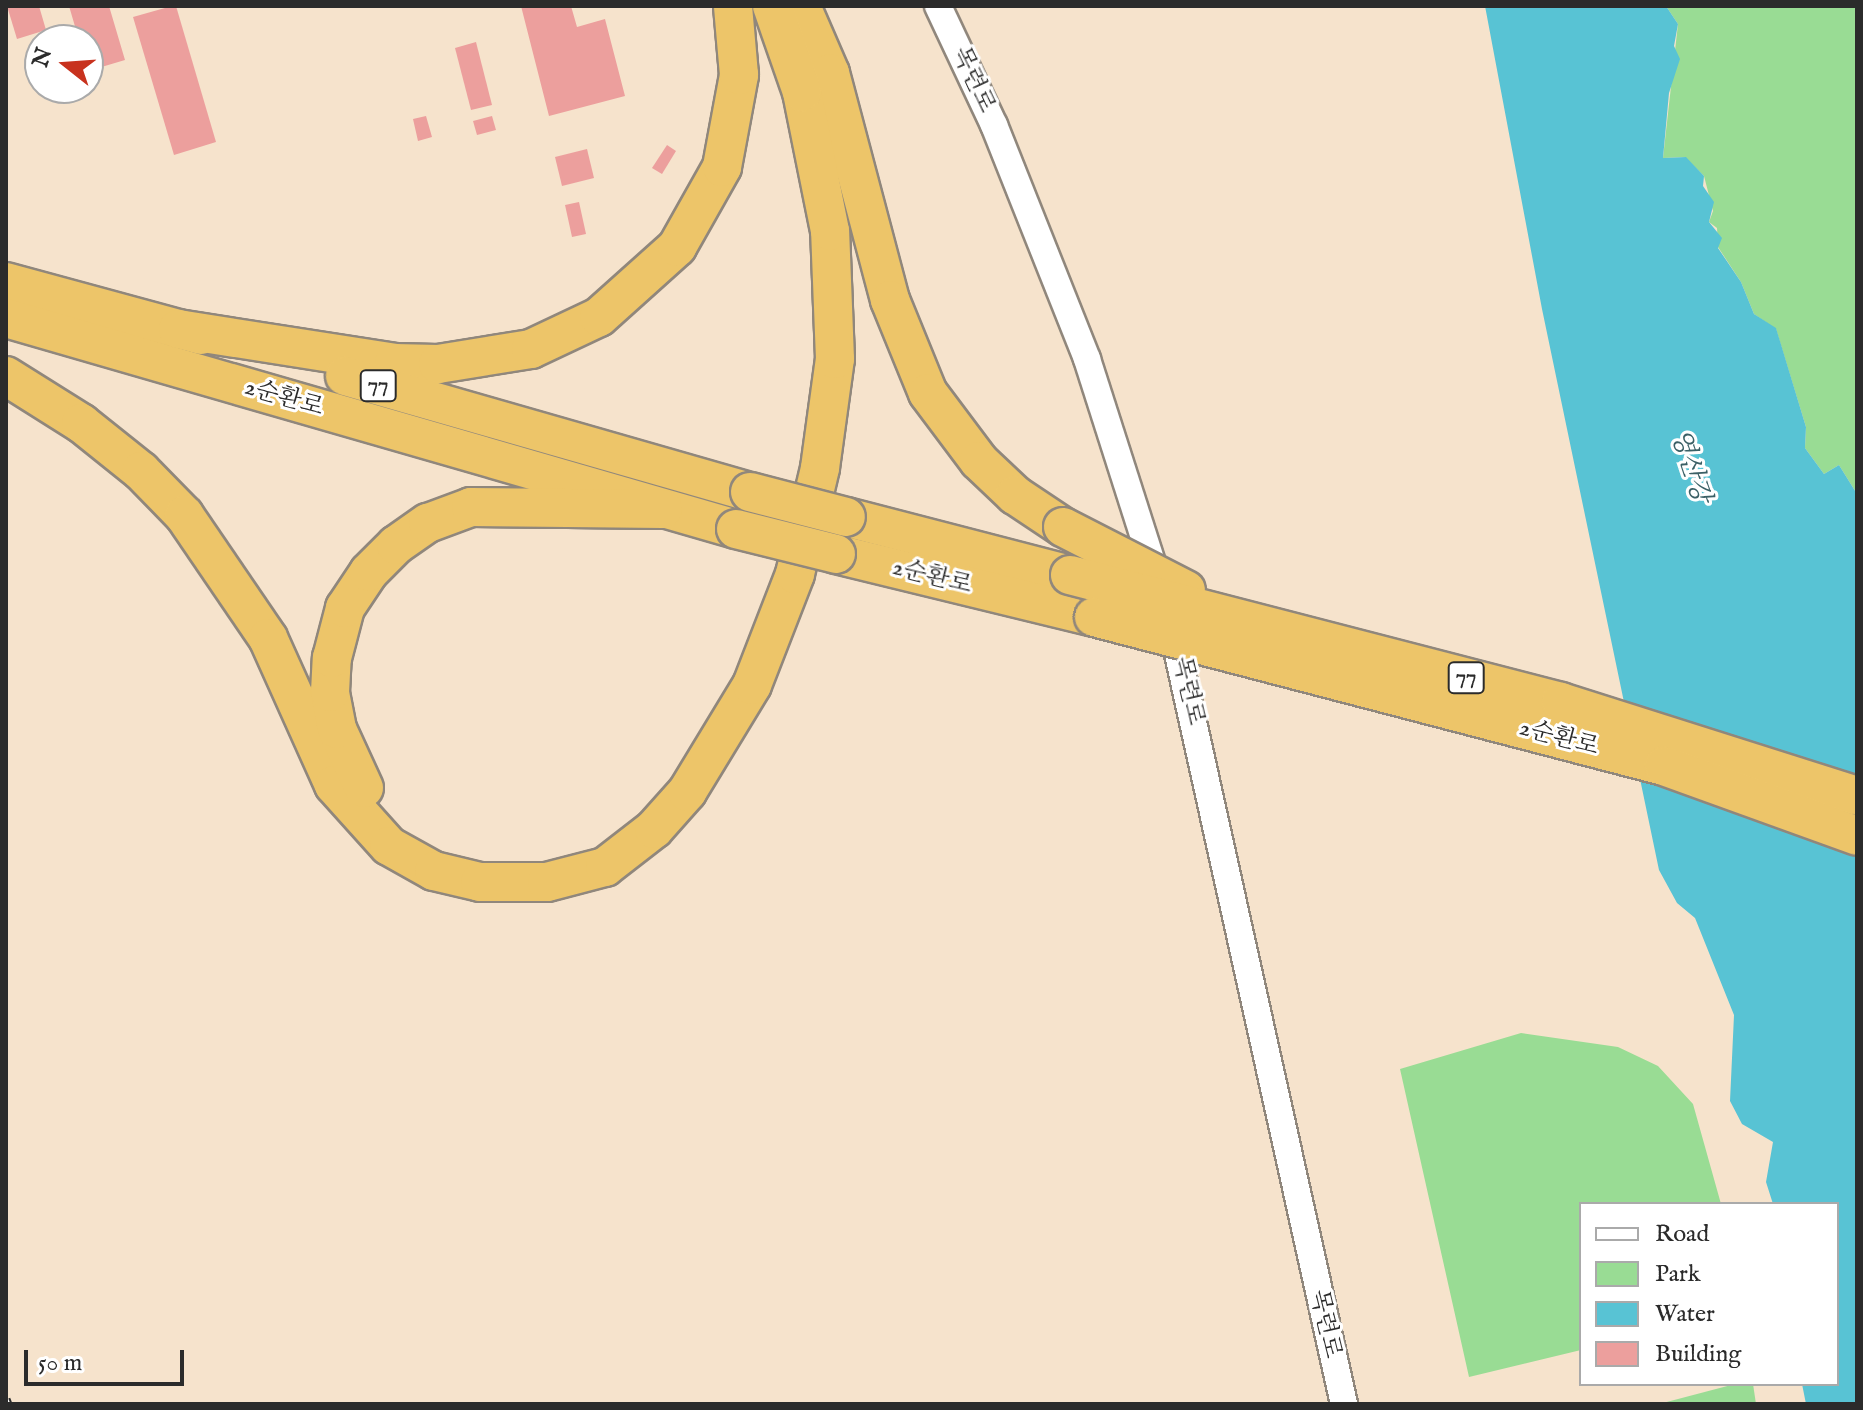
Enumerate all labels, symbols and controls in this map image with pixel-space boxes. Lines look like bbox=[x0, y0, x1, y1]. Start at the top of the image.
north arrow bbox=[24, 24, 104, 104]
street label: 목련로 bbox=[945, 42, 1001, 118]
text: N bbox=[27, 44, 59, 71]
road number: 77 bbox=[358, 368, 398, 404]
street label: 2순환로 bbox=[241, 373, 327, 423]
water label: 영산강 bbox=[1664, 425, 1716, 507]
street label: 2순환로 bbox=[889, 553, 975, 601]
street label: 목련로 bbox=[1166, 654, 1210, 728]
road number: 77 bbox=[1446, 660, 1486, 696]
street label: 2순환로 bbox=[1516, 714, 1602, 762]
legend bbox=[1579, 1202, 1839, 1386]
text: Road bbox=[1655, 1219, 1709, 1250]
text: Park bbox=[1655, 1259, 1701, 1290]
street label: 목련로 bbox=[1303, 1287, 1347, 1361]
text: Water bbox=[1655, 1299, 1715, 1330]
scale bar bbox=[28, 1334, 188, 1384]
text: Building bbox=[1655, 1339, 1741, 1370]
text: 50 m bbox=[38, 1348, 82, 1379]

